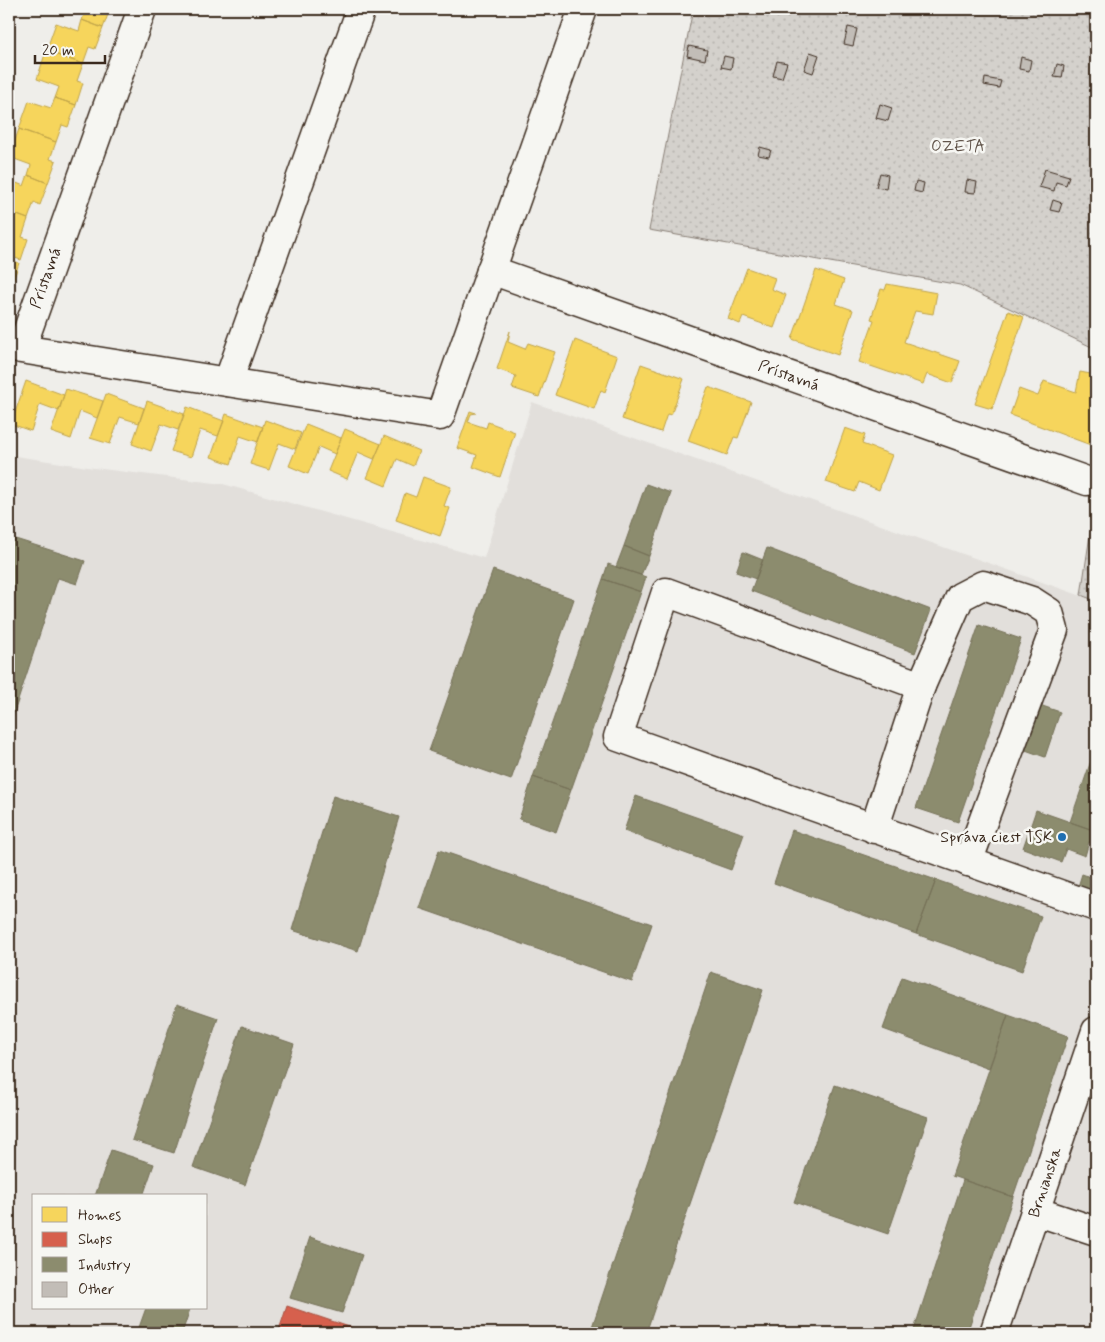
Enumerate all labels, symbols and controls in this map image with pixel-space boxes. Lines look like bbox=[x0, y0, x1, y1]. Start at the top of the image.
scale bar bbox=[35, 32, 105, 64]
text: 20 m bbox=[42, 41, 74, 61]
park label: OZETA bbox=[931, 136, 985, 157]
street label: Prístavná bbox=[25, 245, 67, 311]
street label: Prístavná bbox=[755, 355, 822, 396]
place label: Správa ciest TSK bbox=[940, 827, 1052, 848]
marker: Správa ciest TSK bbox=[1056, 831, 1068, 843]
street label: Brnianska bbox=[1023, 1144, 1067, 1220]
legend bbox=[32, 1194, 208, 1310]
text: Homes bbox=[78, 1206, 121, 1226]
text: Shops bbox=[78, 1230, 113, 1250]
text: Industry bbox=[78, 1256, 131, 1276]
text: Other bbox=[78, 1280, 114, 1300]

